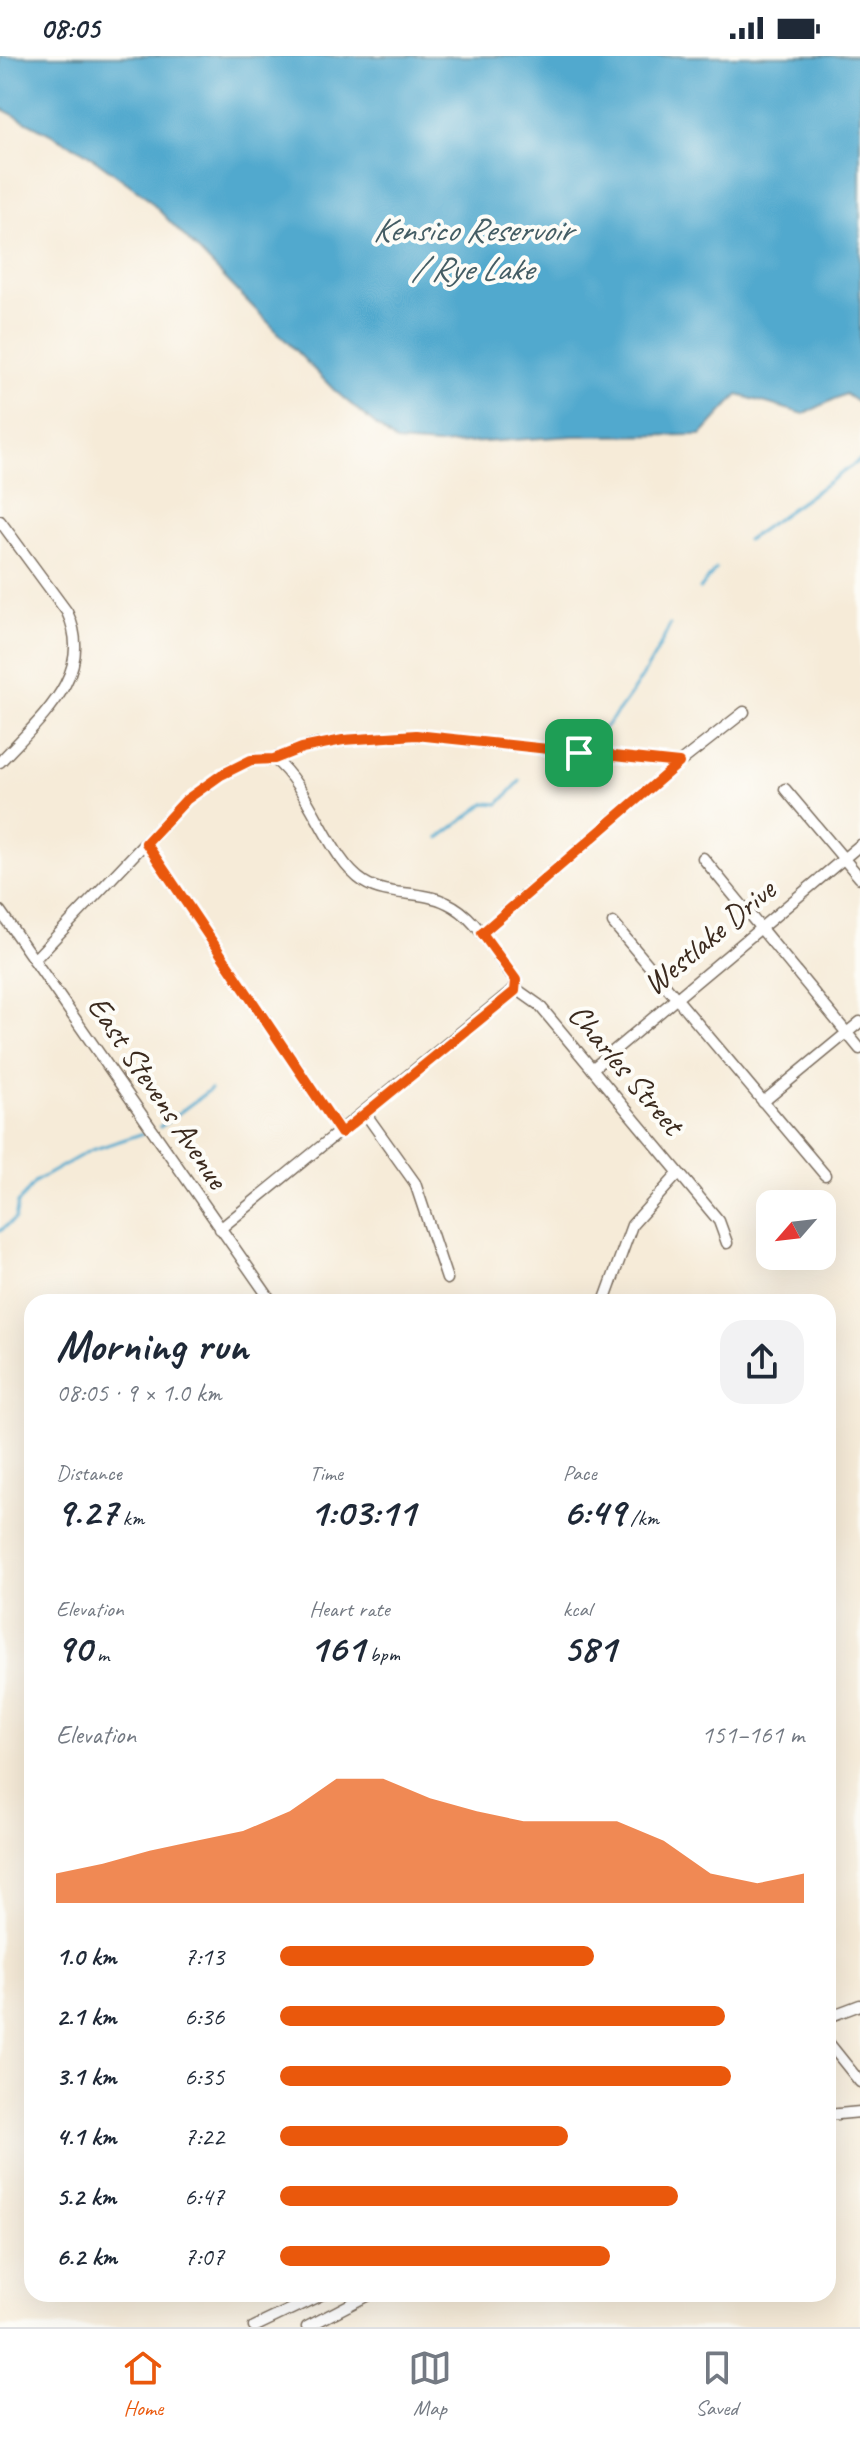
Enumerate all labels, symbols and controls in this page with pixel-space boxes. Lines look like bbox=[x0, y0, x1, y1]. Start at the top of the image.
text: 08:05 bbox=[40, 9, 99, 47]
water label: Kensico Reservoir / Rye Lake bbox=[373, 208, 577, 290]
pin bbox=[545, 719, 613, 787]
icon: arrive bbox=[557, 731, 601, 775]
street label: Westlake Drive bbox=[634, 868, 786, 1004]
street label: East Stevens Avenue bbox=[78, 988, 239, 1199]
street label: Charles Street bbox=[559, 995, 695, 1146]
north arrow bbox=[756, 1190, 836, 1270]
map controls bbox=[756, 1190, 836, 1270]
text: Morning run bbox=[56, 1318, 248, 1373]
button: share bbox=[720, 1320, 804, 1404]
text: 08:05 · 9 × 1.0 km bbox=[56, 1376, 222, 1409]
text: Distance bbox=[56, 1459, 122, 1487]
text: Time bbox=[309, 1459, 343, 1487]
text: Pace bbox=[563, 1459, 597, 1487]
text: 9.27 bbox=[56, 1487, 117, 1537]
text: 1:03:11 bbox=[309, 1487, 415, 1537]
text: 6:49 bbox=[563, 1487, 625, 1537]
text: km bbox=[117, 1504, 144, 1532]
text: /km bbox=[625, 1504, 659, 1532]
text: Elevation bbox=[56, 1595, 124, 1623]
text: Heart rate bbox=[309, 1595, 390, 1623]
text: kcal bbox=[563, 1595, 592, 1623]
text: 90 bbox=[56, 1623, 92, 1673]
text: 161 bbox=[309, 1623, 364, 1673]
text: 581 bbox=[563, 1623, 616, 1673]
text: m bbox=[92, 1640, 109, 1668]
text: bpm bbox=[364, 1640, 400, 1668]
text: Elevation bbox=[56, 1718, 136, 1751]
text: 151–161 m bbox=[701, 1718, 804, 1751]
text: 1.0 km bbox=[56, 1940, 116, 1973]
text: 7:13 bbox=[184, 1940, 224, 1973]
text: 2.1 km bbox=[56, 2000, 116, 2033]
text: 6:36 bbox=[184, 2000, 224, 2033]
text: 3.1 km bbox=[56, 2060, 116, 2093]
text: 6:35 bbox=[184, 2060, 224, 2093]
text: 4.1 km bbox=[56, 2120, 116, 2153]
text: 7:22 bbox=[184, 2120, 224, 2153]
text: 5.2 km bbox=[56, 2180, 116, 2213]
text: 6:47 bbox=[184, 2180, 224, 2213]
text: 6.2 km bbox=[56, 2240, 117, 2273]
text: 7:07 bbox=[184, 2240, 224, 2273]
tab: Home bbox=[121, 2346, 165, 2422]
tab: Map bbox=[408, 2346, 452, 2422]
tab: Saved bbox=[695, 2346, 739, 2422]

